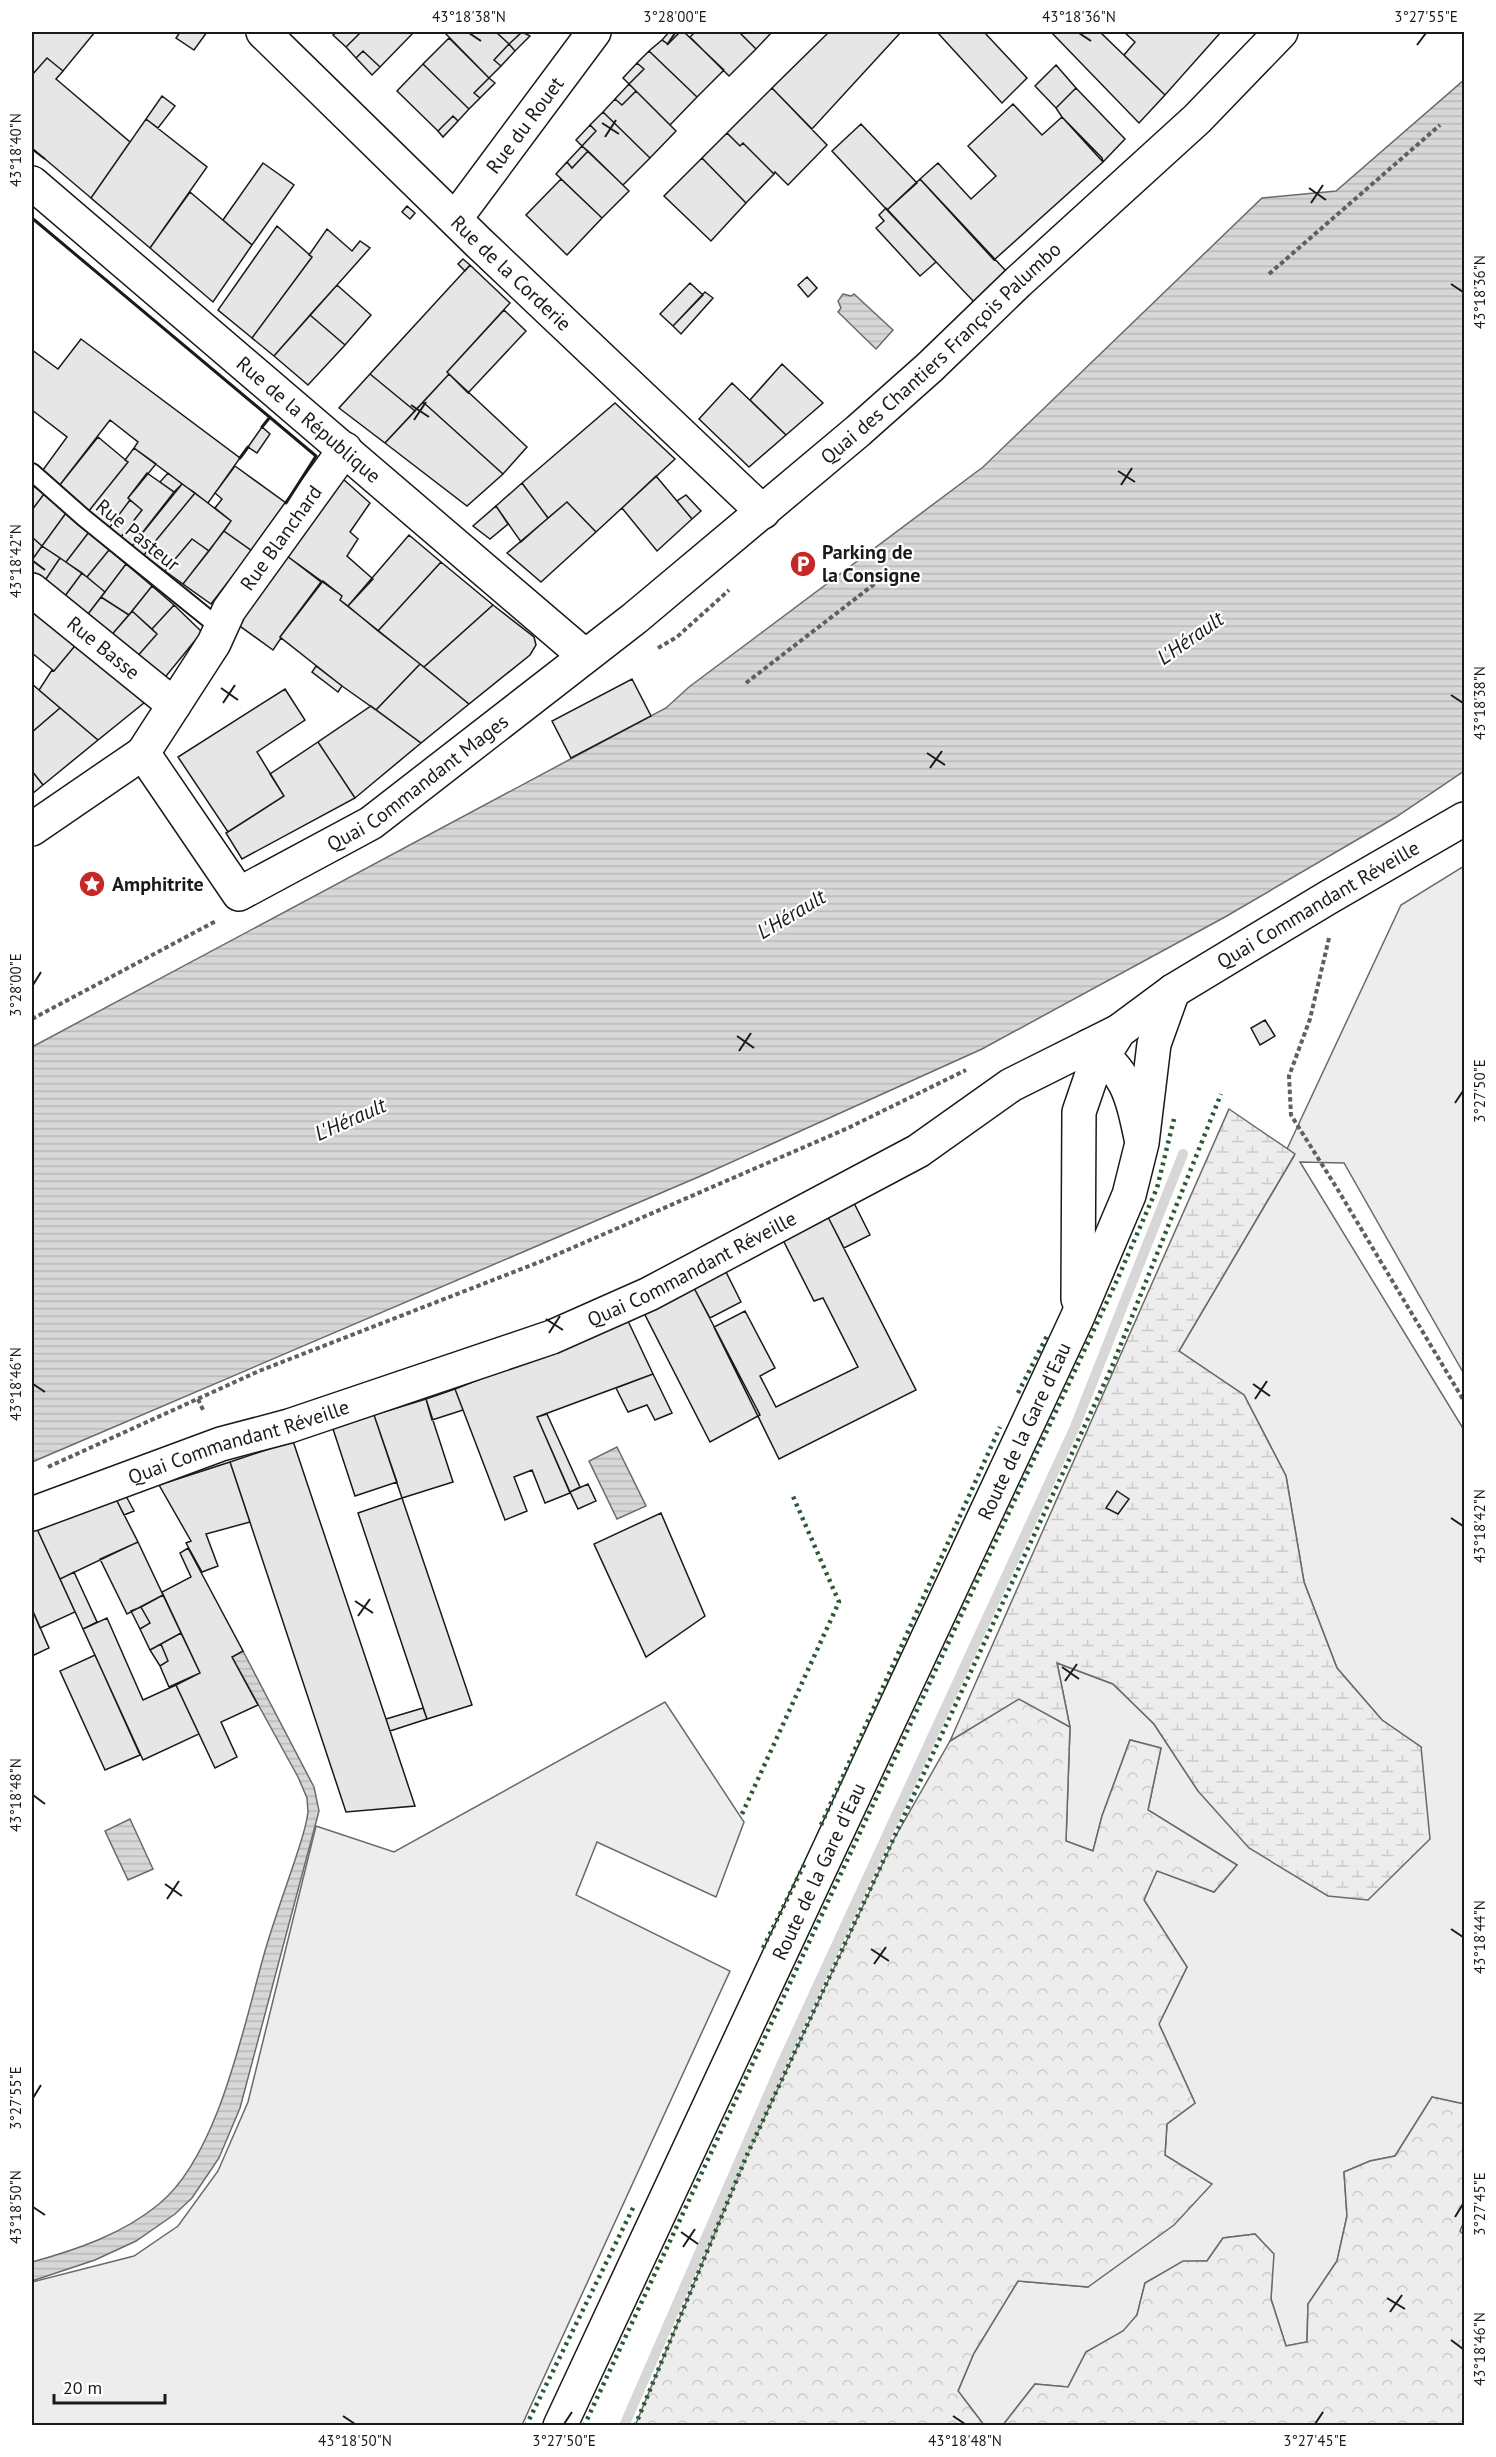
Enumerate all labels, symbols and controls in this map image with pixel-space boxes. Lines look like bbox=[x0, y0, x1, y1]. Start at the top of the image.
text: 43°18'38"N bbox=[432, 7, 506, 26]
text: 3°28'00"E bbox=[643, 7, 707, 26]
text: 43°18'36"N bbox=[1042, 7, 1116, 26]
text: 3°27'55"E bbox=[1394, 7, 1458, 26]
street label: Rue du Rouet bbox=[480, 71, 569, 179]
text: 43°18'40"N bbox=[6, 113, 25, 187]
street label: Rue de la Corderie bbox=[445, 210, 577, 337]
street label: Quai des Chantiers François Palumbo bbox=[815, 236, 1066, 470]
text: 43°18'36"N bbox=[1470, 255, 1489, 329]
street label: Rue de la République bbox=[231, 351, 386, 489]
street label: Rue Blanchard bbox=[234, 480, 328, 596]
street label: Rue Pasteur bbox=[91, 493, 186, 577]
text: 43°18'42"N bbox=[6, 524, 25, 598]
place label: Parking de la Consigne bbox=[822, 539, 920, 588]
parking icon: Parking de la Consigne bbox=[788, 549, 818, 579]
water label: L'Hérault bbox=[1151, 605, 1230, 671]
street label: Rue Basse bbox=[62, 611, 145, 685]
text: 43°18'38"N bbox=[1470, 666, 1489, 740]
street label: Quai Commandant Mages bbox=[322, 708, 514, 857]
street label: Quai Commandant Réveille bbox=[1212, 835, 1424, 975]
place icon: Amphitrite bbox=[77, 869, 107, 899]
place label: Amphitrite bbox=[112, 871, 204, 897]
water label: L'Hérault bbox=[752, 882, 831, 945]
text: 3°28'00"E bbox=[6, 953, 25, 1017]
text: 3°27'50"E bbox=[1470, 1059, 1489, 1123]
water label: L'Hérault bbox=[310, 1091, 391, 1147]
street label: Quai Commandant Réveille bbox=[583, 1205, 801, 1333]
street label: Route de la Gare d'Eau bbox=[972, 1338, 1077, 1524]
text: 43°18'46"N bbox=[6, 1347, 25, 1421]
street label: Quai Commandant Réveille bbox=[124, 1394, 353, 1490]
text: 43°18'42"N bbox=[1470, 1489, 1489, 1563]
text: 43°18'48"N bbox=[6, 1758, 25, 1832]
street label: Route de la Gare d'Eau bbox=[766, 1778, 871, 1964]
text: 43°18'44"N bbox=[1470, 1900, 1489, 1974]
text: 3°27'55"E bbox=[6, 2066, 25, 2130]
text: 43°18'50"N bbox=[6, 2170, 25, 2244]
text: 3°27'45"E bbox=[1470, 2172, 1489, 2236]
text: 43°18'46"N bbox=[1470, 2312, 1489, 2386]
scale bar bbox=[54, 2367, 165, 2405]
text: 20 m bbox=[63, 2376, 102, 2399]
text: 43°18'50"N bbox=[318, 2431, 392, 2450]
text: 3°27'50"E bbox=[532, 2431, 596, 2450]
text: 43°18'48"N bbox=[928, 2431, 1002, 2450]
text: 3°27'45"E bbox=[1283, 2431, 1347, 2450]

